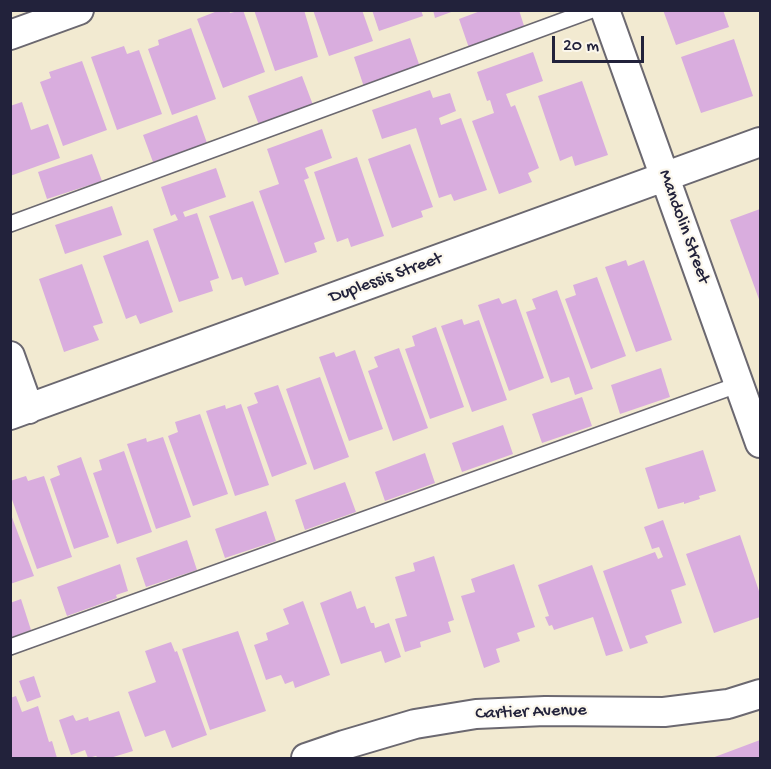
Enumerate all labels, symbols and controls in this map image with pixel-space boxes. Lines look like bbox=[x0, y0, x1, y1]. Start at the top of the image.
scale bar bbox=[555, 24, 646, 62]
text: 20 m bbox=[563, 36, 599, 57]
street label: Mandolin Street bbox=[652, 167, 714, 287]
street label: Duplessis Street bbox=[327, 249, 445, 309]
street label: Cartier Avenue bbox=[475, 700, 587, 726]

